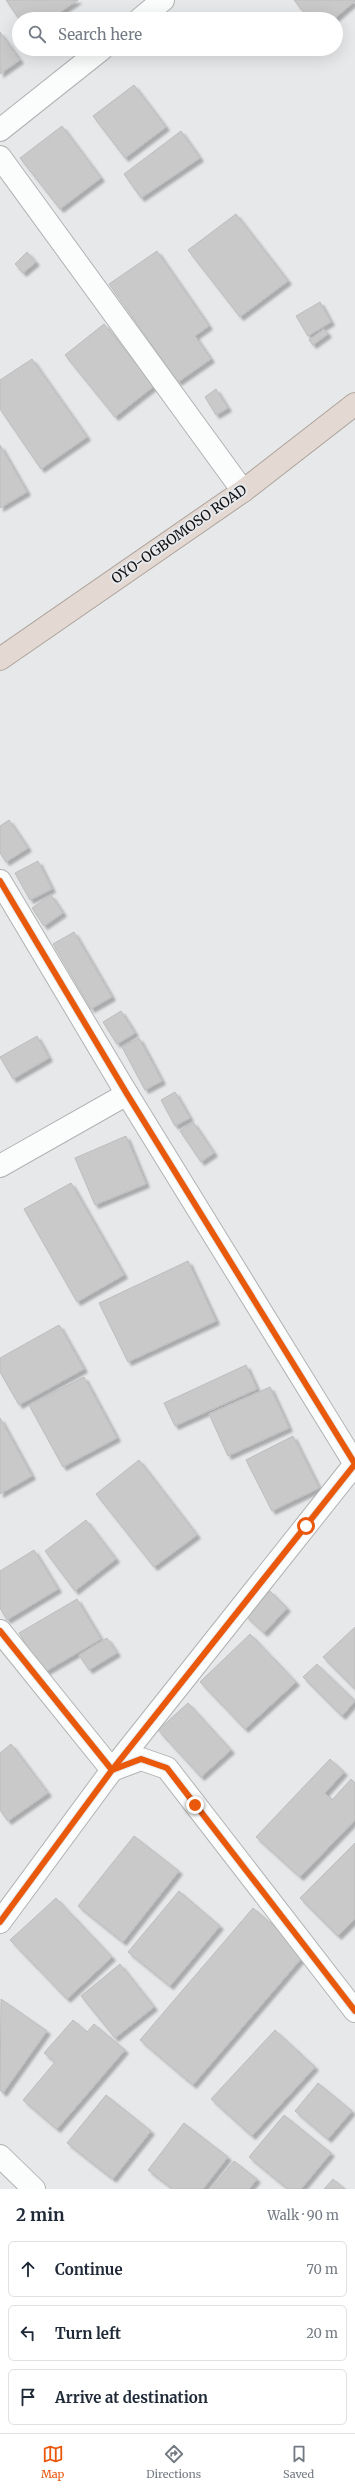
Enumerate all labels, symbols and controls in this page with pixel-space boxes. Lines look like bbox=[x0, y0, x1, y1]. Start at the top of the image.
search box bbox=[12, 12, 343, 56]
icon: search bbox=[26, 23, 48, 45]
text: Search here bbox=[58, 25, 142, 44]
street label: OYO-OGBOMOSO ROAD bbox=[108, 480, 251, 588]
route start bbox=[297, 1517, 315, 1535]
route end bbox=[186, 1796, 204, 1814]
text: 2 min bbox=[16, 2204, 64, 2226]
text: Walk · 90 m bbox=[267, 2207, 339, 2224]
icon: ahead bbox=[17, 2258, 39, 2280]
text: Continue bbox=[55, 2260, 123, 2279]
text: 70 m bbox=[307, 2261, 338, 2278]
icon: left bbox=[17, 2322, 39, 2344]
text: Turn left bbox=[55, 2324, 121, 2343]
text: 20 m bbox=[306, 2325, 338, 2342]
icon: arrive bbox=[17, 2386, 39, 2408]
text: Arrive at destination bbox=[55, 2388, 208, 2407]
tab: Map bbox=[41, 2443, 64, 2481]
tab: Directions bbox=[146, 2443, 201, 2481]
tab: Saved bbox=[283, 2443, 314, 2481]

